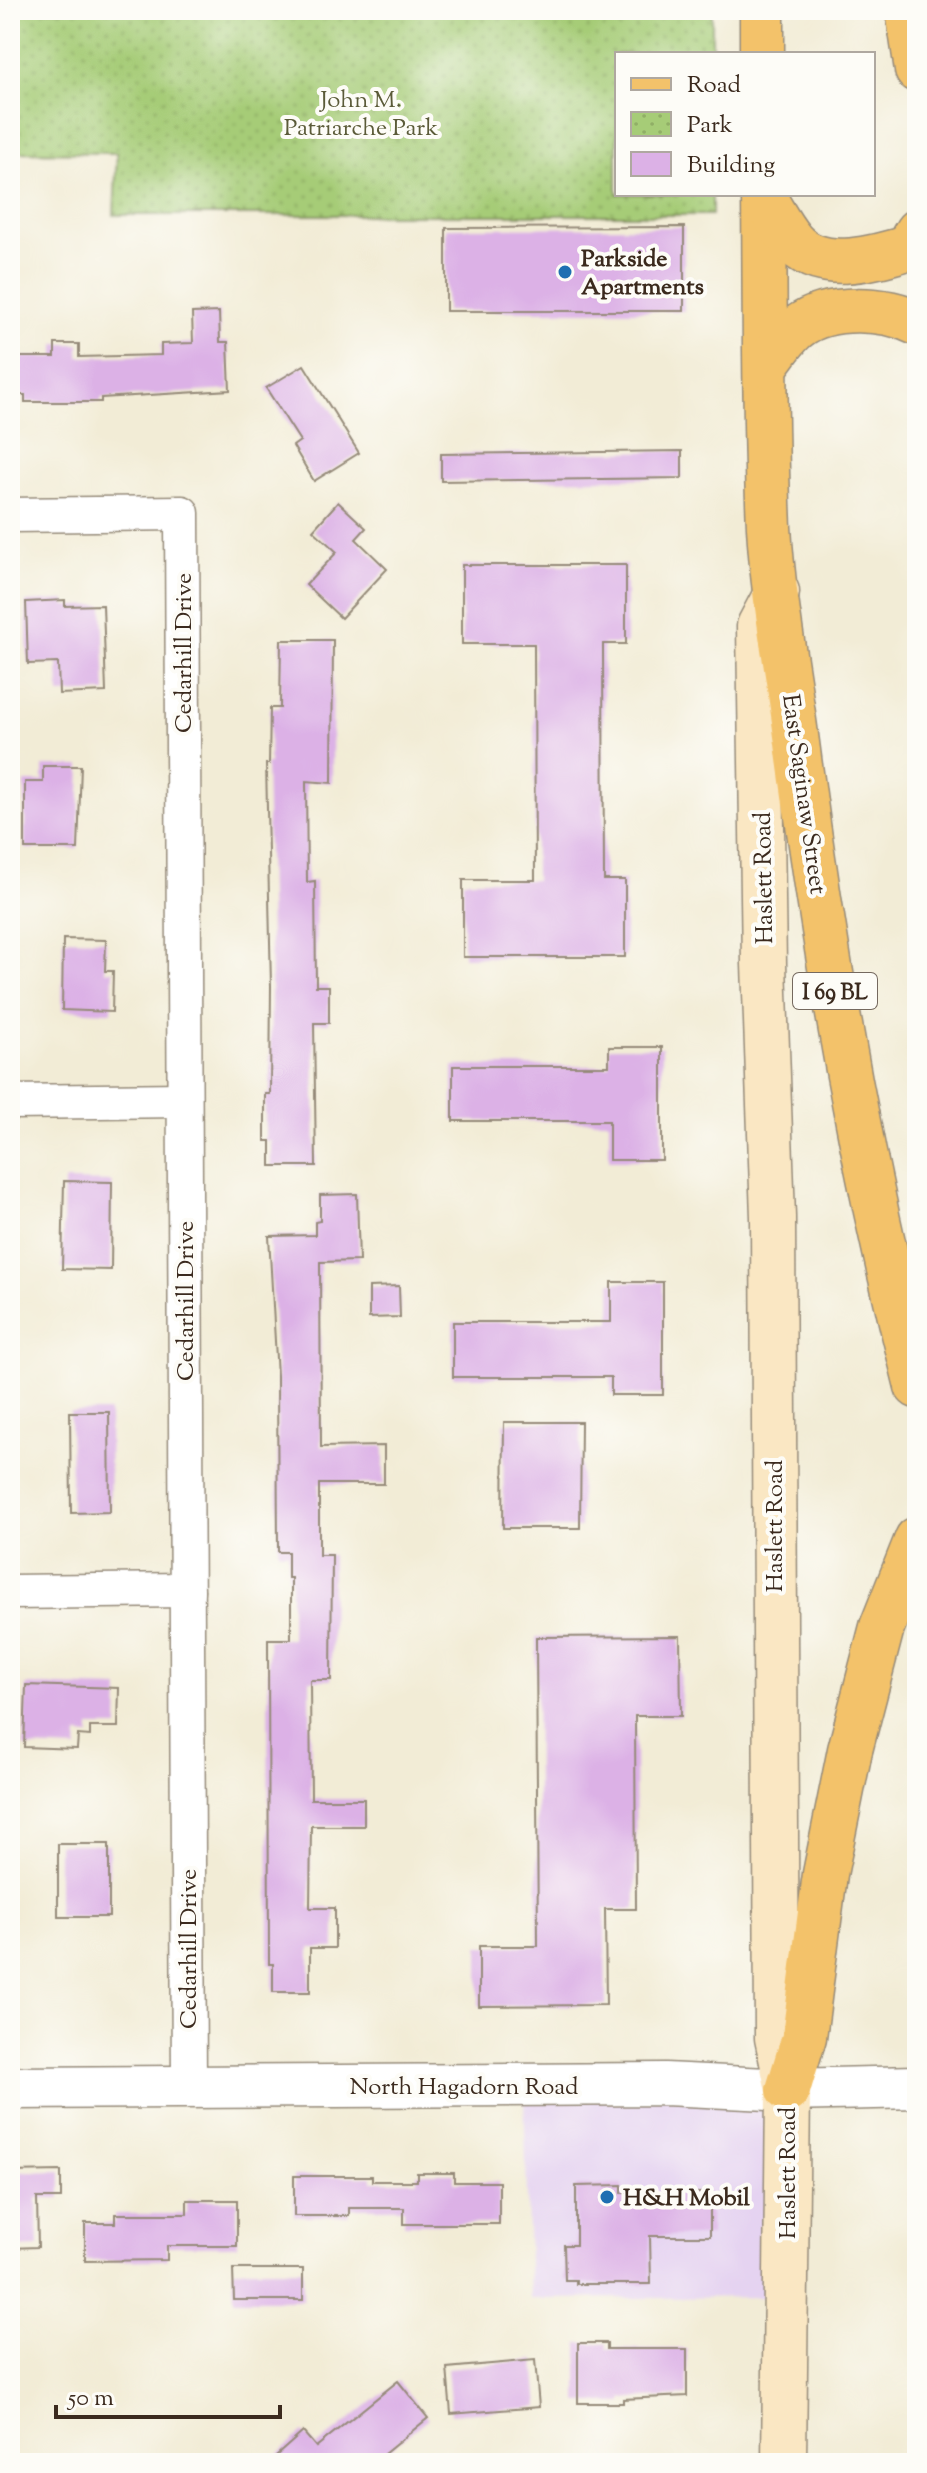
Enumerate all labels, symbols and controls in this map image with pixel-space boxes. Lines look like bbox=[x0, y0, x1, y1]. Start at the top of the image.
legend bbox=[615, 52, 875, 196]
text: Road bbox=[687, 69, 741, 103]
park label: John M. Patriarche Park bbox=[284, 84, 438, 146]
text: Park bbox=[687, 109, 733, 143]
text: Building bbox=[687, 149, 776, 183]
place label: Parkside Apartments bbox=[581, 243, 704, 305]
marker: Parkside Apartments bbox=[556, 263, 574, 281]
street label: Cedarhill Drive bbox=[168, 573, 202, 733]
street label: East Saginaw Street bbox=[772, 692, 834, 897]
street label: Haslett Road bbox=[747, 811, 783, 944]
road number: I 69 BL bbox=[793, 973, 877, 1009]
street label: Cedarhill Drive bbox=[170, 1221, 204, 1381]
street label: Haslett Road bbox=[759, 1459, 793, 1592]
street label: Cedarhill Drive bbox=[173, 1869, 207, 2029]
street label: North Hagadorn Road bbox=[349, 2071, 579, 2105]
street label: Haslett Road bbox=[772, 2106, 806, 2239]
place label: H&H Mobil bbox=[623, 2182, 750, 2216]
marker: H&H Mobil bbox=[598, 2188, 616, 2206]
scale bar bbox=[56, 2369, 280, 2419]
text: 50 m bbox=[66, 2382, 114, 2416]

